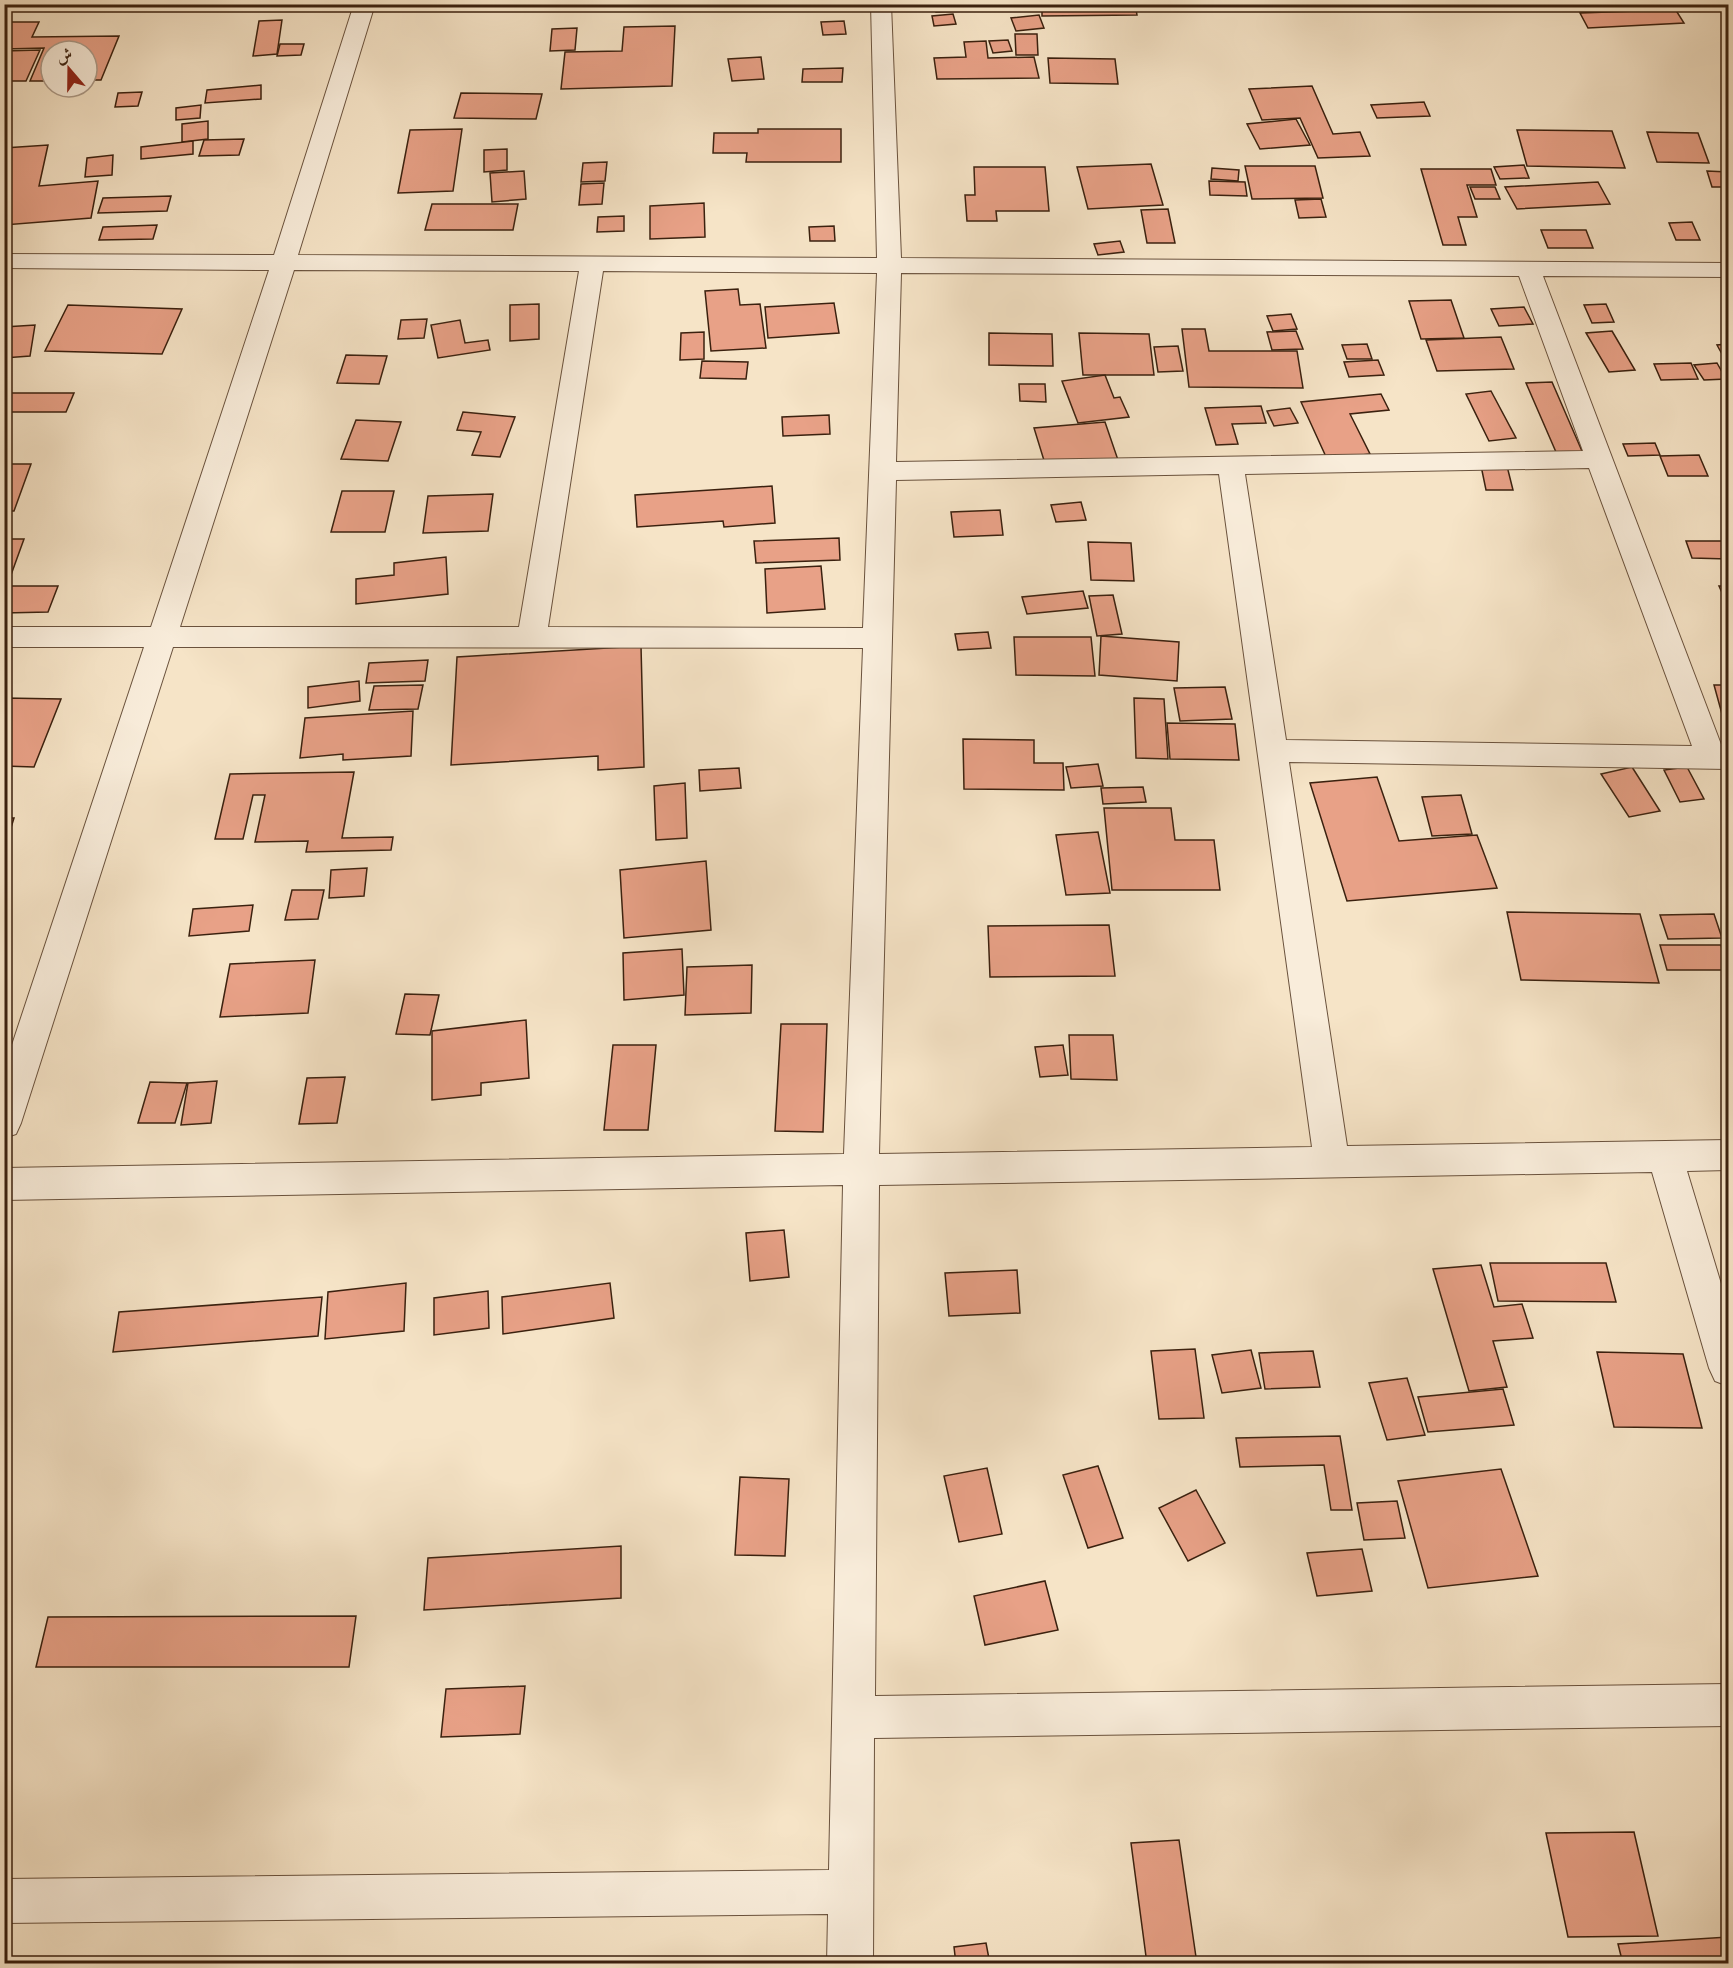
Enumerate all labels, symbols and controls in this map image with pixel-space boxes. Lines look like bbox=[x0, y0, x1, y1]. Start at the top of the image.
north arrow bbox=[39, 39, 99, 99]
text: ش bbox=[53, 44, 75, 68]

